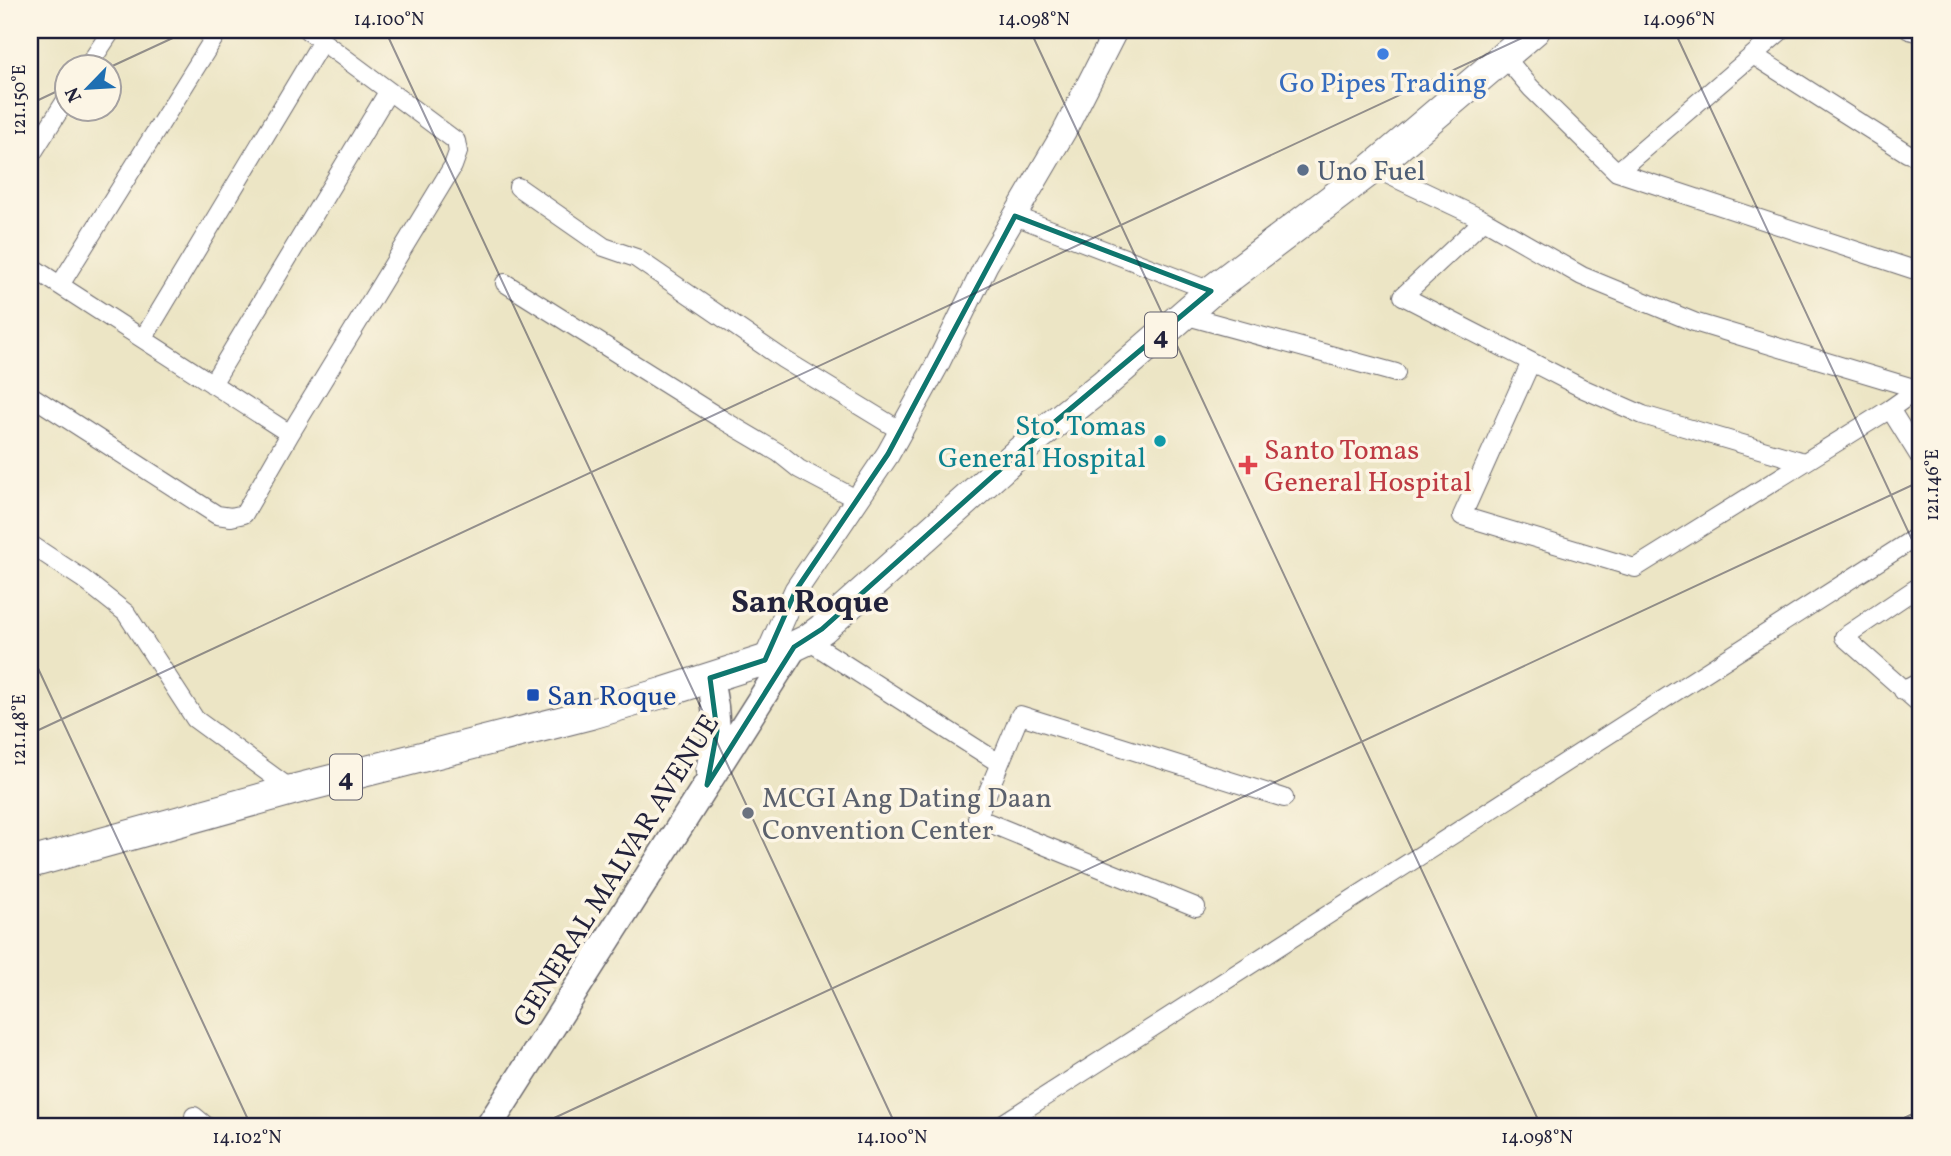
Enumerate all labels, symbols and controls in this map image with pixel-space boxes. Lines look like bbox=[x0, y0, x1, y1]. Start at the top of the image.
text: 14.100°N bbox=[354, 8, 424, 33]
text: 14.098°N bbox=[998, 8, 1070, 33]
text: 14.096°N bbox=[1643, 8, 1715, 33]
marker: Go Pipes Trading bbox=[1375, 46, 1391, 62]
north arrow bbox=[52, 52, 122, 122]
text: 121.150°E bbox=[8, 64, 33, 136]
place label: Go Pipes Trading bbox=[1279, 65, 1487, 104]
text: N bbox=[60, 82, 89, 106]
place label: Uno Fuel bbox=[1317, 153, 1425, 192]
marker: Uno Fuel bbox=[1295, 162, 1311, 178]
road number: 4 bbox=[1145, 312, 1177, 358]
place label: Sto. Tomas General Hospital bbox=[938, 408, 1146, 479]
place label: Santo Tomas General Hospital bbox=[1264, 432, 1472, 503]
marker: Sto. Tomas General Hospital bbox=[1152, 433, 1168, 449]
text: 121.146°E bbox=[1921, 449, 1946, 521]
marker: Santo Tomas General Hospital bbox=[1238, 455, 1258, 475]
district label: San Roque bbox=[731, 582, 889, 626]
place label: San Roque bbox=[547, 678, 677, 717]
marker: San Roque bbox=[525, 687, 541, 703]
text: 121.148°E bbox=[8, 694, 33, 766]
street label: GENERAL MALVAR AVENUE bbox=[505, 708, 730, 1035]
road number: 4 bbox=[330, 754, 362, 800]
place label: MCGI Ang Dating Daan Convention Center bbox=[762, 780, 1052, 851]
marker: MCGI Ang Dating Daan Convention Center bbox=[740, 805, 756, 821]
text: 14.102°N bbox=[212, 1126, 282, 1151]
text: 14.100°N bbox=[857, 1126, 927, 1151]
text: 14.098°N bbox=[1501, 1126, 1573, 1151]

